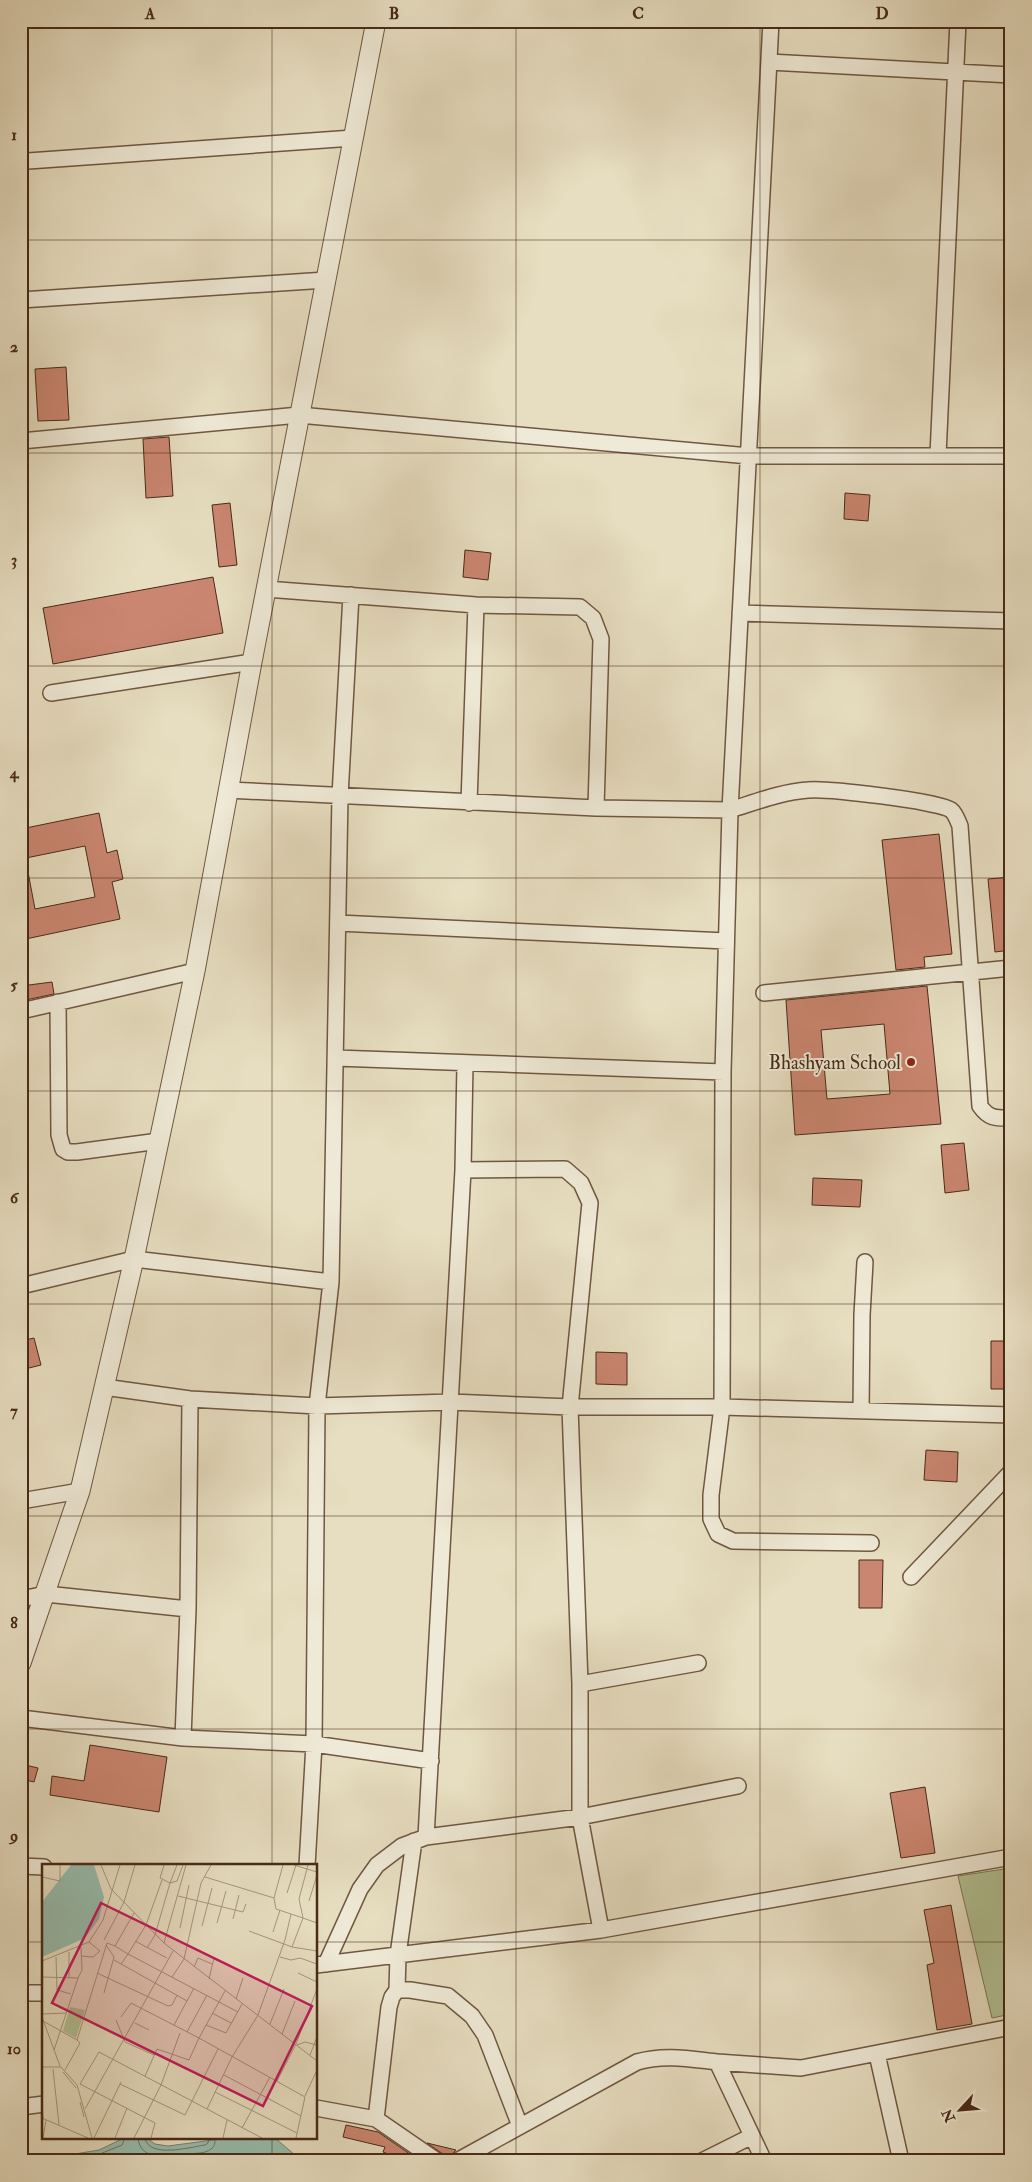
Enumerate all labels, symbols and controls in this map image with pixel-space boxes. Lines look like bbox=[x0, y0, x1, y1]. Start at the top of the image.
text: A bbox=[144, 4, 156, 24]
text: B bbox=[389, 4, 399, 24]
text: C bbox=[632, 4, 644, 24]
text: D bbox=[875, 4, 889, 24]
text: 1 bbox=[11, 125, 17, 145]
text: 2 bbox=[10, 337, 18, 357]
text: 3 bbox=[11, 550, 17, 570]
text: 4 bbox=[9, 763, 20, 783]
text: 5 bbox=[10, 975, 18, 995]
place label: Bhashyam School bbox=[769, 1051, 901, 1075]
marker: Bhashyam School bbox=[905, 1056, 917, 1068]
text: 6 bbox=[10, 1188, 20, 1208]
text: 7 bbox=[10, 1401, 18, 1421]
text: 8 bbox=[10, 1613, 18, 1633]
text: 9 bbox=[8, 1826, 18, 1846]
inset map bbox=[42, 1864, 318, 2140]
text: 10 bbox=[7, 2039, 21, 2059]
north arrow bbox=[934, 2084, 984, 2134]
text: N bbox=[938, 2106, 960, 2126]

